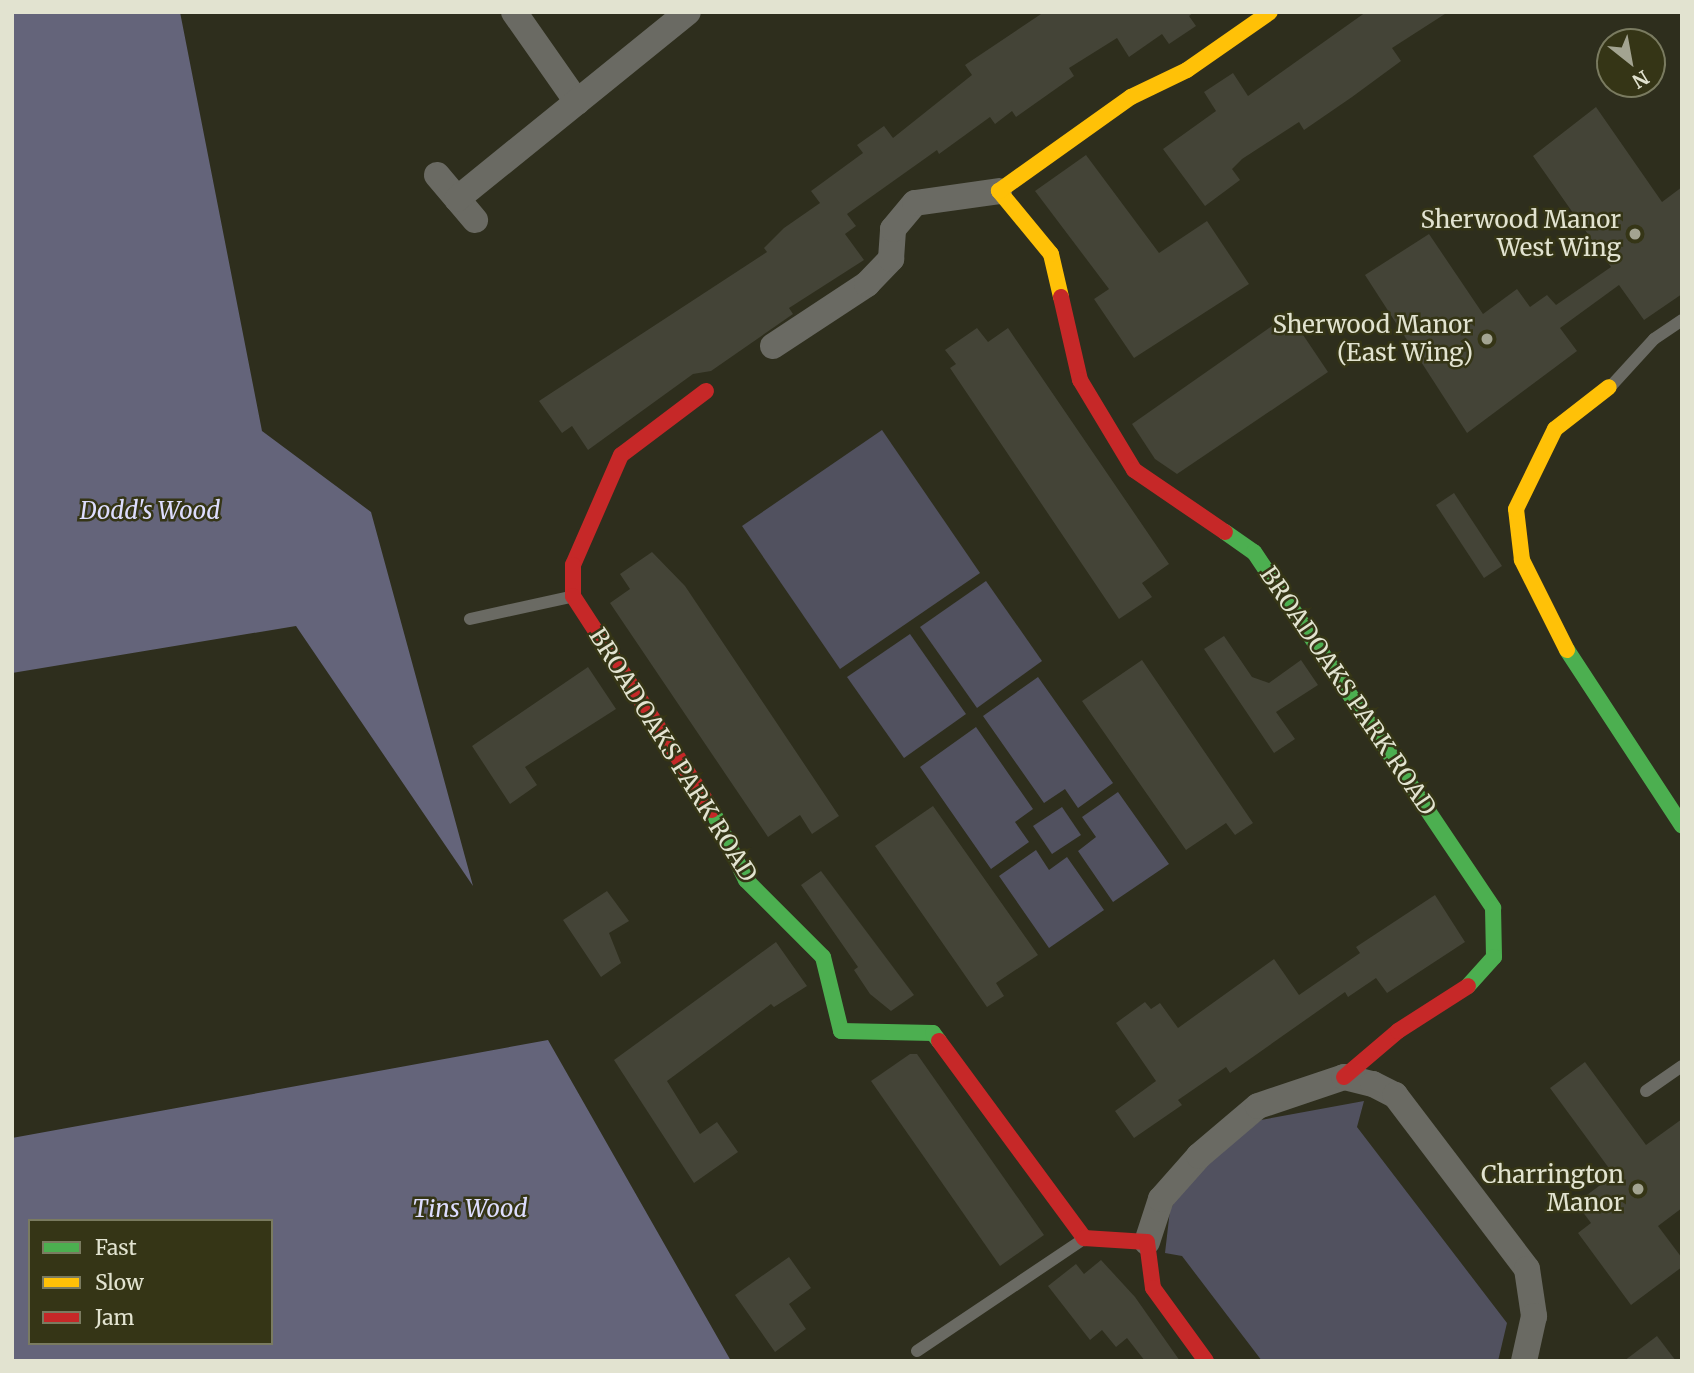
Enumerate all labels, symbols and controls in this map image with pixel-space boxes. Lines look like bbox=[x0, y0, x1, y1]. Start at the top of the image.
north arrow bbox=[1596, 28, 1666, 98]
text: N bbox=[1628, 65, 1653, 93]
place label: Sherwood Manor West Wing bbox=[1420, 206, 1621, 262]
marker: Sherwood Manor West Wing bbox=[1627, 226, 1643, 242]
place label: Sherwood Manor (East Wing) bbox=[1272, 311, 1473, 367]
marker: Sherwood Manor (East Wing) bbox=[1479, 331, 1495, 347]
park label: Dodd's Wood bbox=[80, 497, 220, 525]
street label: BROADOAKS PARK ROAD bbox=[1254, 561, 1442, 821]
street label: BROADOAKS PARK ROAD bbox=[583, 623, 763, 887]
place label: Charrington Manor bbox=[1481, 1161, 1624, 1217]
marker: Charrington Manor bbox=[1630, 1181, 1646, 1197]
park label: Tins Wood bbox=[412, 1195, 528, 1223]
legend bbox=[28, 1219, 273, 1345]
text: Fast bbox=[95, 1234, 137, 1261]
text: Slow bbox=[95, 1269, 144, 1296]
text: Jam bbox=[95, 1304, 134, 1331]

